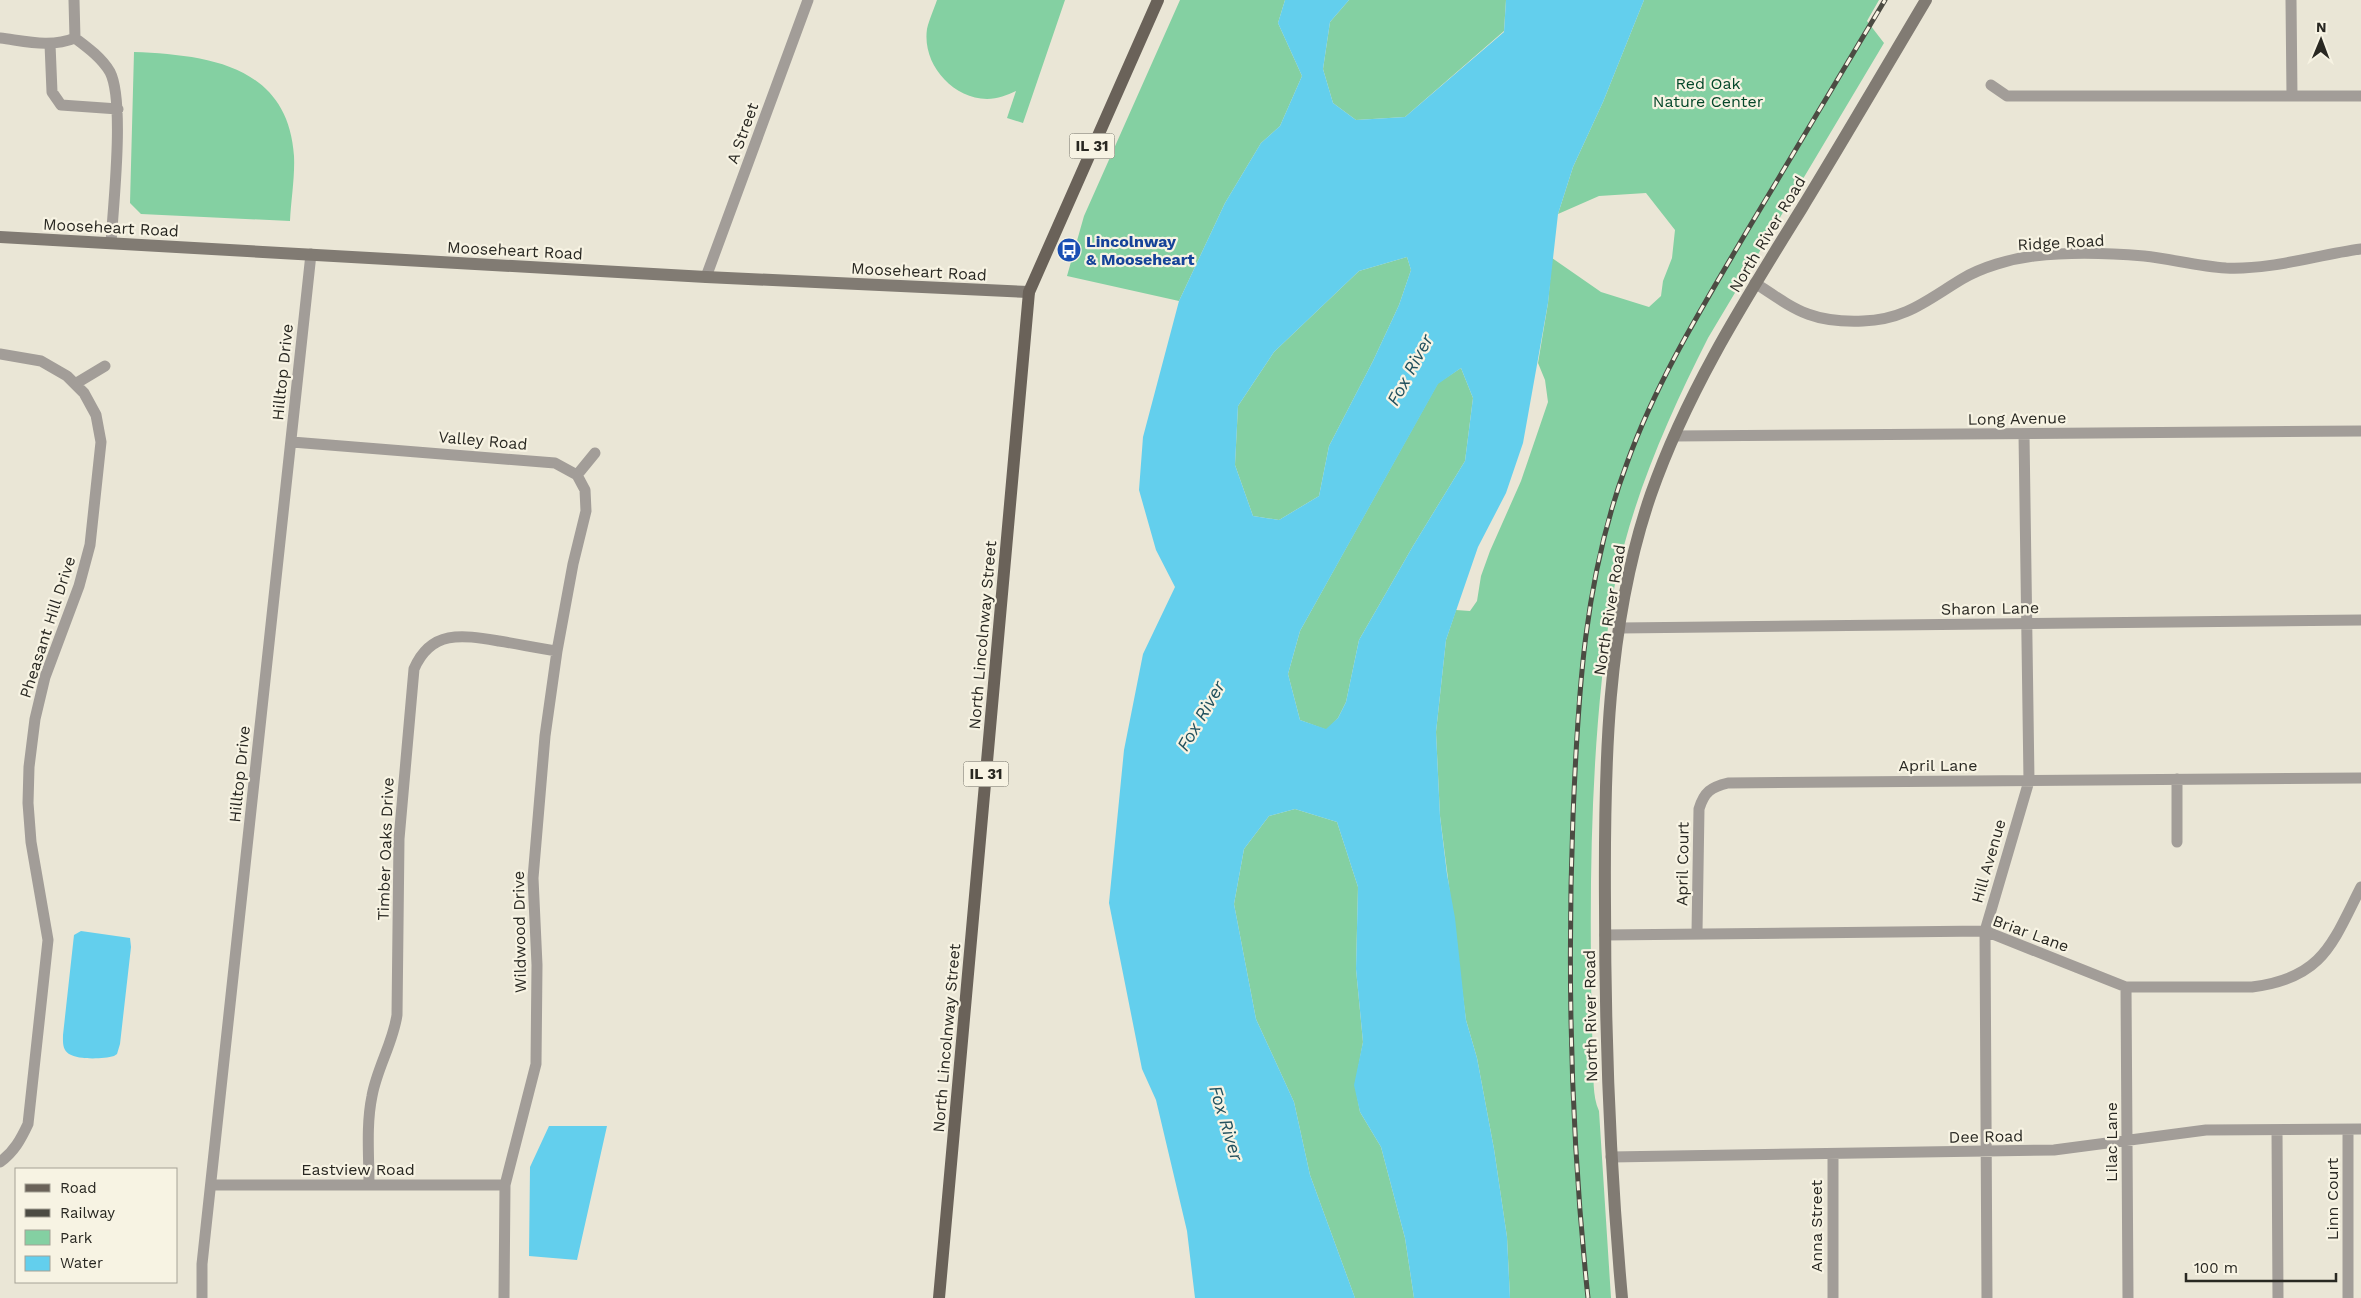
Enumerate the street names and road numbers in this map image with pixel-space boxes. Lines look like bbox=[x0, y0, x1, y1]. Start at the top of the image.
street label: A Street bbox=[723, 100, 762, 166]
road number: IL 31 bbox=[1070, 134, 1114, 158]
street label: North River Road bbox=[1725, 173, 1810, 296]
street label: Mooseheart Road bbox=[43, 214, 179, 241]
street label: Ridge Road bbox=[2017, 231, 2105, 254]
street label: Mooseheart Road bbox=[447, 237, 583, 264]
street label: Mooseheart Road bbox=[851, 258, 987, 285]
street label: Hilltop Drive bbox=[268, 323, 297, 421]
street label: Long Avenue bbox=[1967, 408, 2067, 429]
street label: Valley Road bbox=[438, 427, 528, 454]
street label: North Lincolnway Street bbox=[965, 540, 1000, 730]
street label: North River Road bbox=[1590, 543, 1629, 677]
street label: Pheasant Hill Drive bbox=[16, 554, 79, 700]
street label: Sharon Lane bbox=[1941, 598, 2039, 619]
street label: Hilltop Drive bbox=[225, 725, 254, 823]
street label: April Lane bbox=[1899, 756, 1977, 775]
road number: IL 31 bbox=[964, 762, 1008, 786]
street label: Timber Oaks Drive bbox=[374, 777, 397, 921]
street label: Hill Avenue bbox=[1967, 817, 2010, 905]
street label: April Court bbox=[1672, 821, 1693, 906]
street label: Wildwood Drive bbox=[509, 871, 530, 993]
street label: Briar Lane bbox=[1990, 911, 2072, 956]
street label: North Lincolnway Street bbox=[929, 943, 964, 1133]
street label: North River Road bbox=[1580, 950, 1601, 1082]
street label: Lilac Lane bbox=[2102, 1102, 2121, 1182]
street label: Dee Road bbox=[1949, 1126, 2023, 1147]
street label: Linn Court bbox=[2323, 1158, 2342, 1240]
street label: Eastview Road bbox=[301, 1160, 415, 1179]
street label: Anna Street bbox=[1807, 1179, 1826, 1272]

